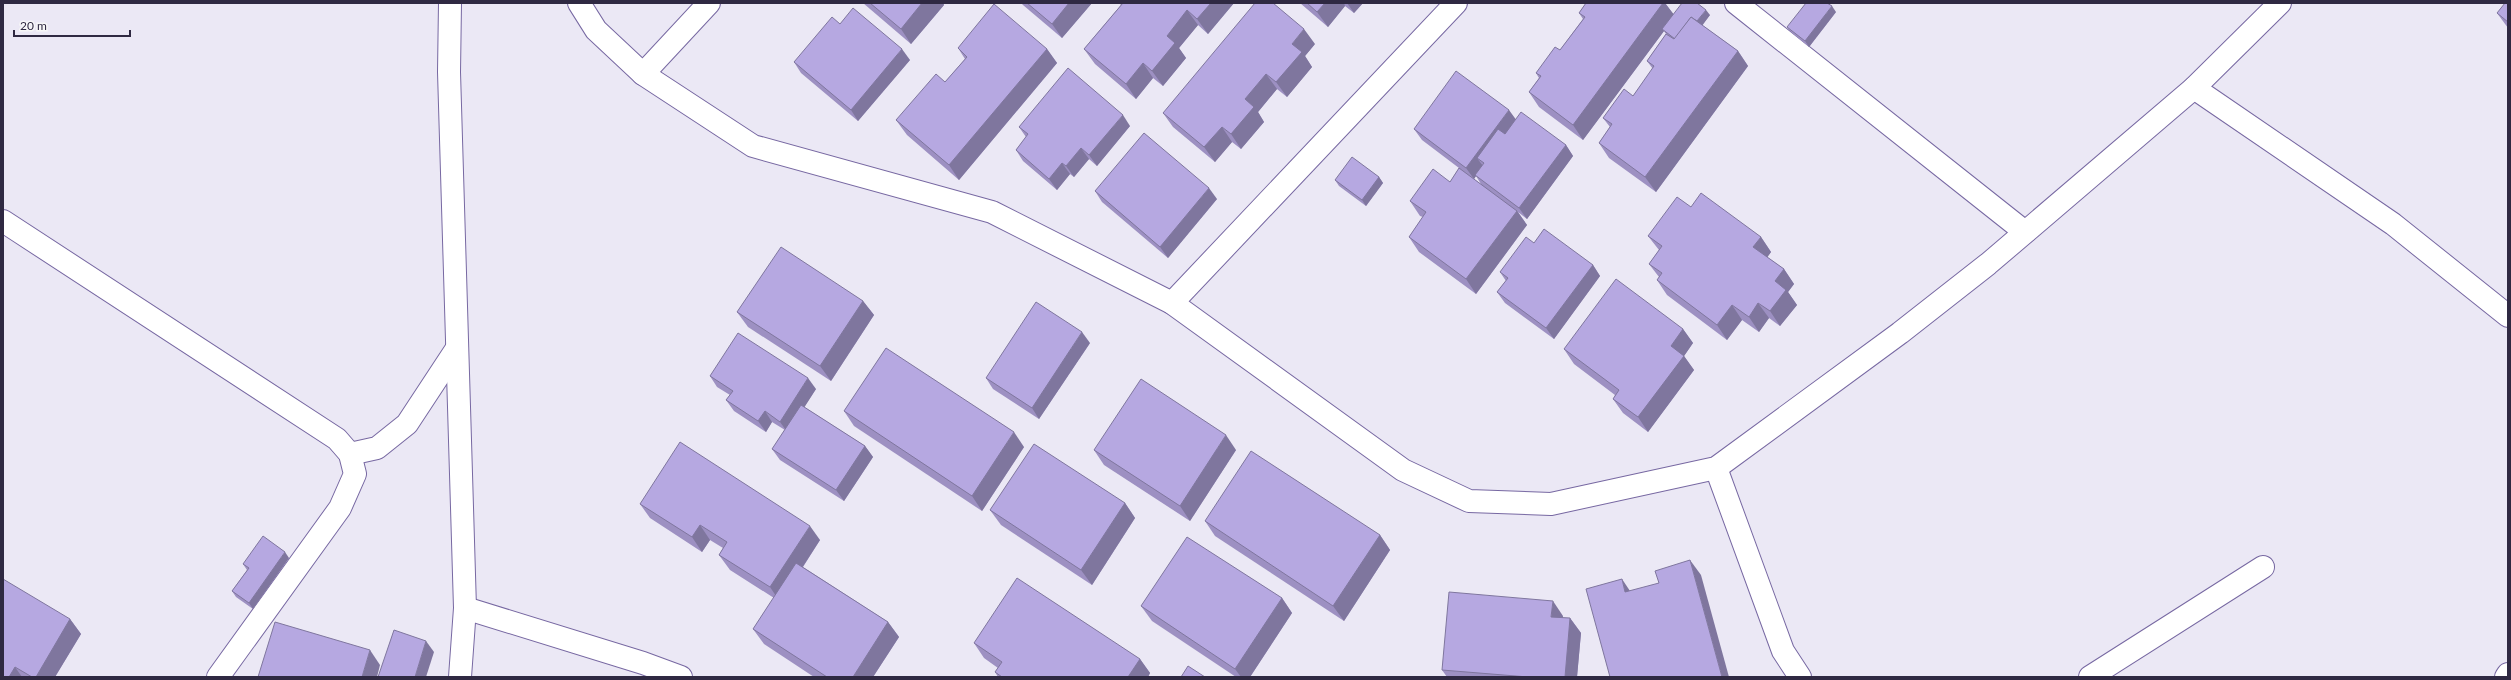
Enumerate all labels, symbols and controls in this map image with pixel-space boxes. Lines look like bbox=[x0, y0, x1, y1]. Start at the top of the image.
scale bar bbox=[14, 12, 130, 38]
text: 20 m bbox=[20, 18, 47, 33]

